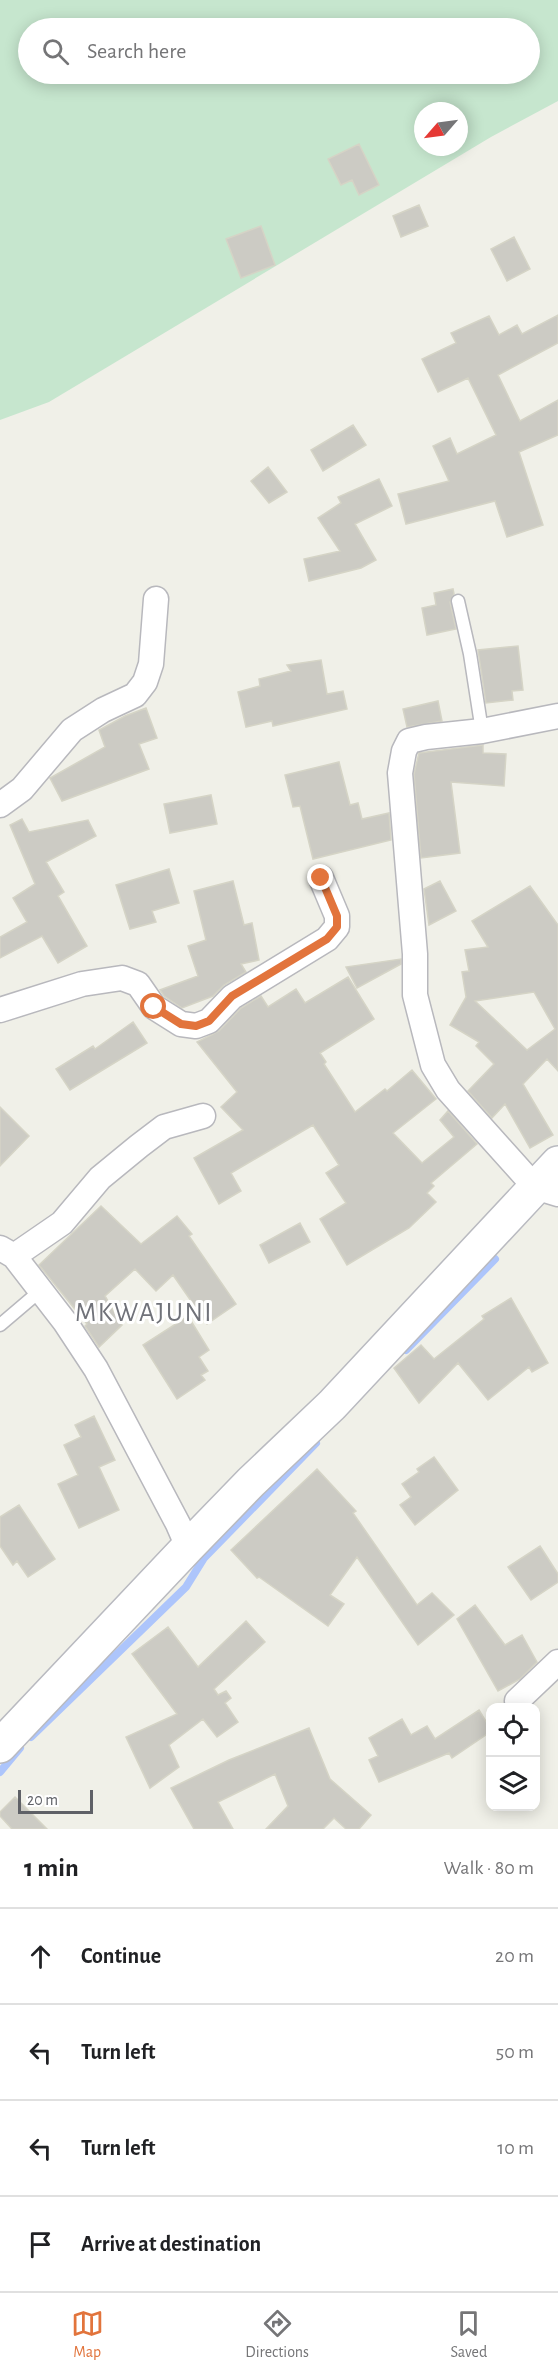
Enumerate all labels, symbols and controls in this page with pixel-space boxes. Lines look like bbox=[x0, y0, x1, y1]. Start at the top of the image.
search box bbox=[18, 18, 540, 84]
icon: search bbox=[39, 35, 72, 68]
text: Search here bbox=[87, 40, 186, 62]
north arrow bbox=[414, 102, 468, 156]
route end bbox=[307, 864, 333, 890]
route start bbox=[140, 993, 166, 1019]
district label: MKWAJUNI bbox=[75, 1299, 213, 1326]
map controls bbox=[486, 1703, 540, 1811]
button: locate bbox=[486, 1703, 540, 1757]
button: layers bbox=[486, 1757, 540, 1811]
scale bar bbox=[18, 1787, 93, 1814]
text: 20 m bbox=[27, 1792, 58, 1808]
text: 1 min bbox=[24, 1855, 79, 1881]
text: Walk · 80 m bbox=[443, 1858, 534, 1878]
icon: ahead bbox=[24, 1940, 57, 1973]
text: Continue bbox=[81, 1945, 161, 1967]
text: 20 m bbox=[495, 1946, 534, 1966]
icon: left bbox=[24, 2036, 57, 2069]
text: Turn left bbox=[81, 2041, 155, 2063]
text: 50 m bbox=[496, 2042, 534, 2062]
icon: left bbox=[24, 2132, 57, 2165]
text: Turn left bbox=[81, 2137, 155, 2159]
text: 10 m bbox=[497, 2138, 534, 2158]
icon: arrive bbox=[24, 2228, 57, 2261]
text: Arrive at destination bbox=[81, 2233, 261, 2255]
tab: Map bbox=[71, 2307, 104, 2362]
tab: Directions bbox=[245, 2307, 309, 2362]
tab: Saved bbox=[451, 2307, 487, 2362]

